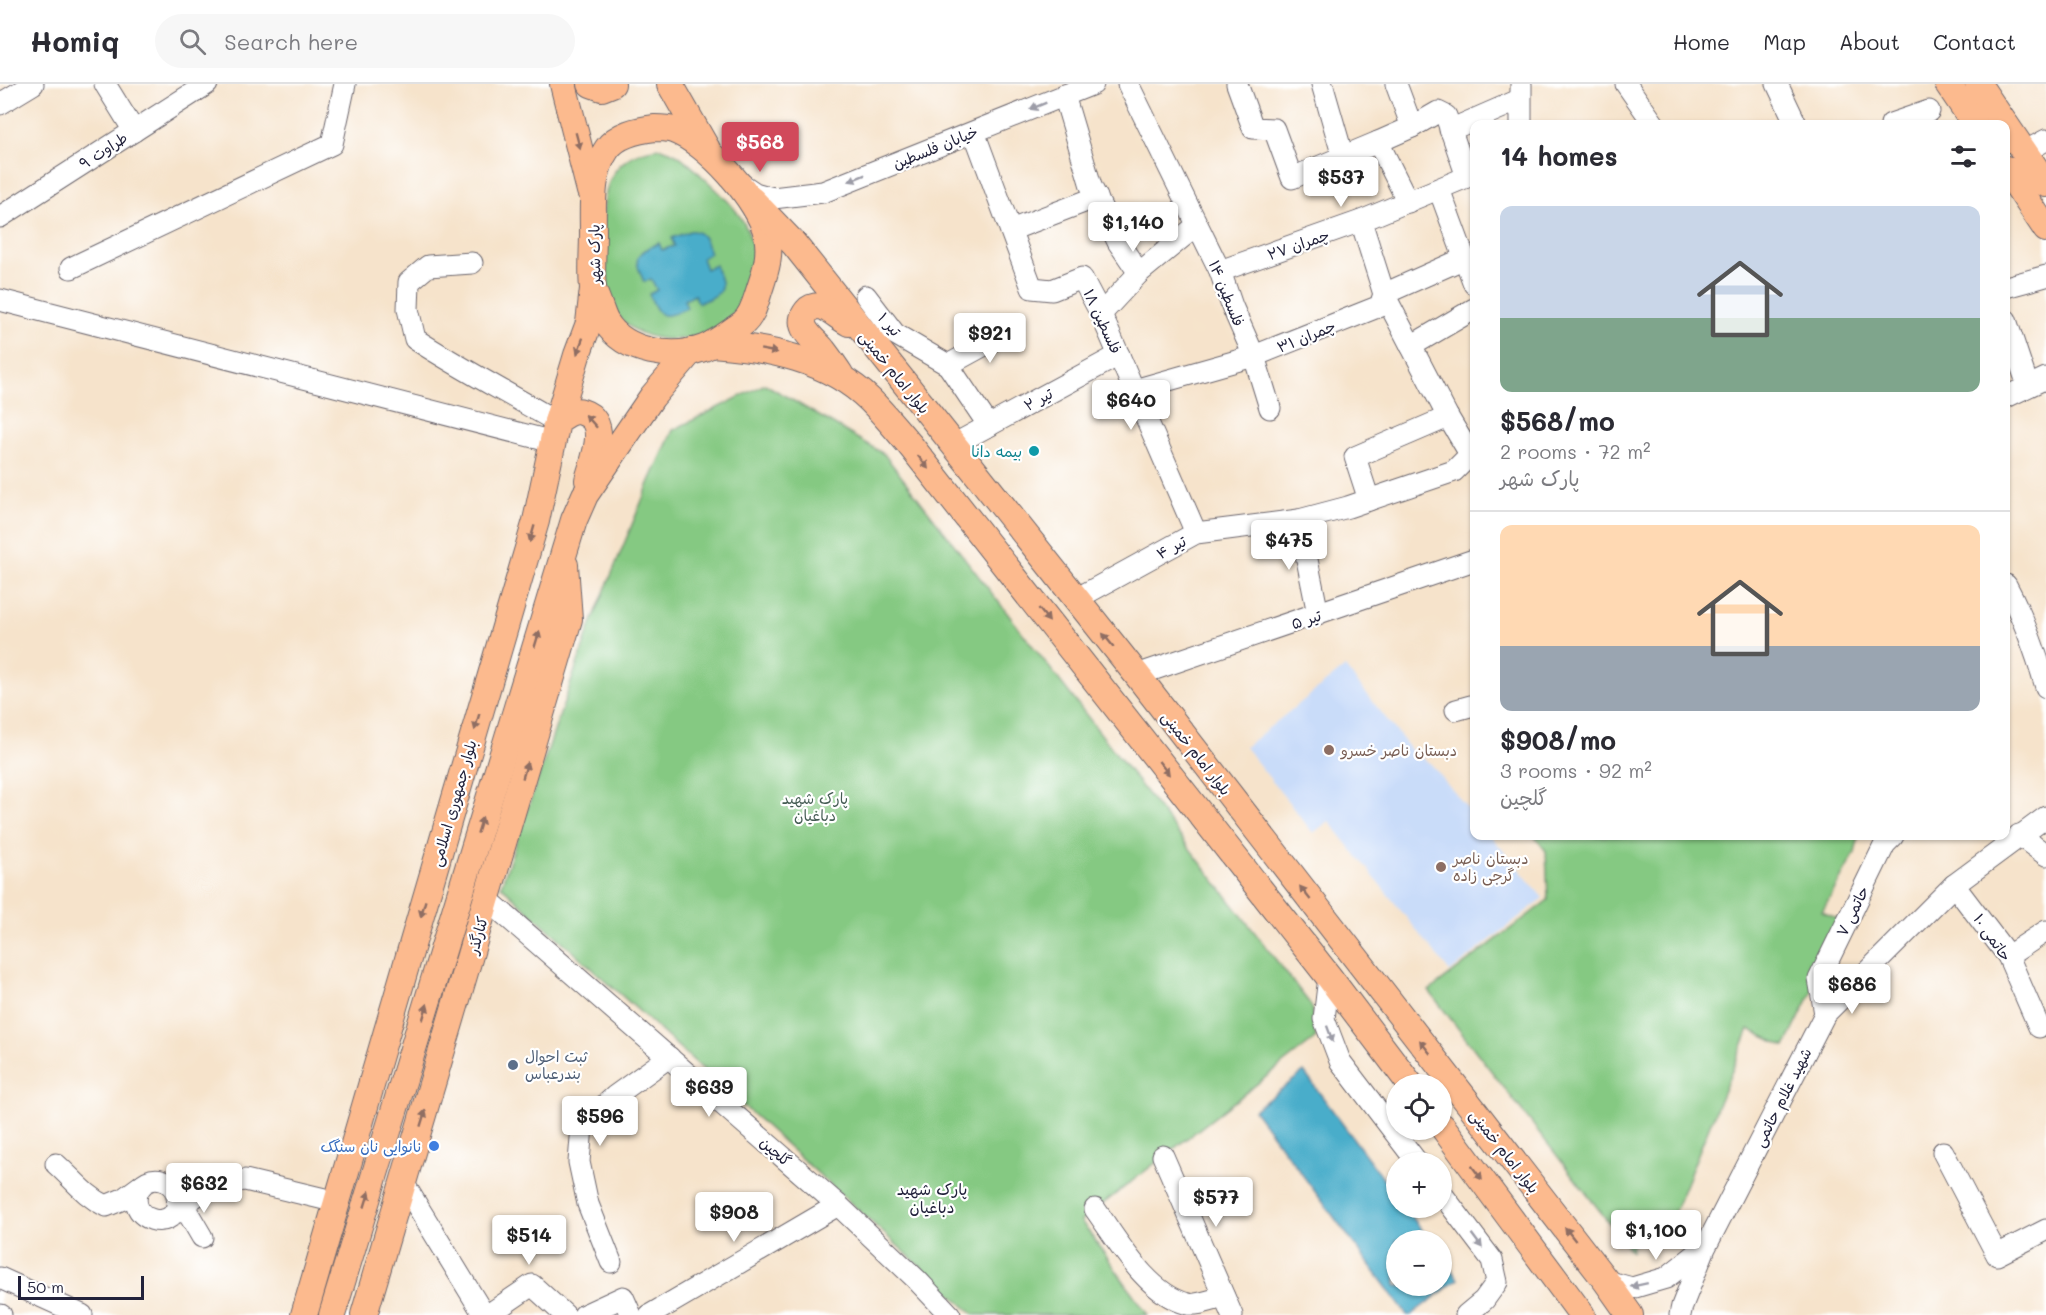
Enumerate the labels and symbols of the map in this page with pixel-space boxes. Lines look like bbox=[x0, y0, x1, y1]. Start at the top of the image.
one-way arrow bbox=[1029, 101, 1047, 111]
street label: خیابان فلسطین bbox=[889, 121, 981, 173]
pin: $568 bbox=[724, 122, 796, 173]
street label: طراوت ۹ bbox=[75, 127, 131, 173]
one-way arrow bbox=[573, 132, 583, 150]
pin: $537 bbox=[1305, 157, 1377, 208]
one-way arrow bbox=[848, 174, 866, 183]
pin: $1,140 bbox=[1084, 202, 1182, 253]
street label: پارک شهر bbox=[583, 224, 606, 286]
street label: چمران ۲۷ bbox=[1264, 224, 1332, 265]
street label: فلسطین ۱۴ bbox=[1205, 257, 1249, 329]
street label: فلسطین ۱۸ bbox=[1079, 286, 1127, 356]
street label: تیر ۱ bbox=[874, 308, 906, 341]
pin: $921 bbox=[954, 313, 1026, 364]
street label: چمران ۳۱ bbox=[1274, 315, 1339, 358]
street label: بلوار امام خمینی bbox=[854, 326, 935, 419]
one-way arrow bbox=[575, 337, 585, 355]
one-way arrow bbox=[760, 347, 779, 356]
pin: $640 bbox=[1095, 380, 1167, 431]
street label: تیر ۲ bbox=[1020, 383, 1057, 415]
one-way arrow bbox=[584, 413, 598, 428]
place label: بیمه دانا bbox=[971, 441, 1022, 461]
marker: بیمه دانا bbox=[1027, 444, 1041, 458]
one-way arrow bbox=[917, 454, 930, 470]
pin: $475 bbox=[1253, 520, 1325, 571]
one-way arrow bbox=[527, 525, 536, 543]
street label: تیر ۴ bbox=[1153, 530, 1190, 563]
street label: تیر ۵ bbox=[1288, 604, 1324, 633]
one-way arrow bbox=[1037, 607, 1050, 623]
one-way arrow bbox=[533, 630, 542, 648]
one-way arrow bbox=[1103, 632, 1115, 647]
street label: بلوار امام خمینی bbox=[1156, 707, 1236, 800]
one-way arrow bbox=[472, 713, 481, 731]
street label: بلوار جمهوری اسلامی bbox=[425, 737, 482, 869]
place label: دبستان ناصر خسرو bbox=[1340, 740, 1457, 760]
marker: دبستان ناصر خسرو bbox=[1322, 743, 1336, 757]
one-way arrow bbox=[521, 761, 531, 779]
one-way arrow bbox=[1158, 761, 1170, 776]
park label: پارک شهید دباغیان bbox=[782, 788, 848, 825]
one-way arrow bbox=[476, 816, 485, 834]
place label: دبستان ناصر گرجی زاده bbox=[1451, 848, 1528, 886]
marker: دبستان ناصر گرجی زاده bbox=[1434, 860, 1448, 874]
street label: حاتمی ۷ bbox=[1831, 882, 1874, 940]
one-way arrow bbox=[1299, 885, 1312, 901]
one-way arrow bbox=[417, 900, 427, 918]
street label: حاتمی ۱۰ bbox=[1969, 909, 2017, 965]
street label: کنارگذر bbox=[462, 914, 492, 957]
pin: $686 bbox=[1816, 964, 1888, 1015]
one-way arrow bbox=[421, 1003, 430, 1021]
one-way arrow bbox=[1326, 1025, 1336, 1043]
one-way arrow bbox=[1418, 1039, 1431, 1055]
street label: شهید غلام حاتمی bbox=[1748, 1044, 1817, 1151]
place label: ثبت احوال بندرعباس bbox=[525, 1046, 588, 1083]
marker: ثبت احوال بندرعباس bbox=[506, 1058, 520, 1072]
pin: $639 bbox=[673, 1067, 745, 1118]
pin: $596 bbox=[564, 1096, 636, 1147]
street label: بلوار امام خمینی bbox=[1464, 1105, 1544, 1198]
one-way arrow bbox=[419, 1109, 428, 1127]
street label: گلچین bbox=[755, 1132, 796, 1171]
place label: نانوایی نان سنگک bbox=[321, 1136, 422, 1157]
marker: نانوایی نان سنگک bbox=[427, 1139, 441, 1153]
pin: $632 bbox=[168, 1163, 240, 1214]
one-way arrow bbox=[1470, 1165, 1482, 1180]
pin: $577 bbox=[1180, 1177, 1252, 1228]
district label: پارک شهید دباغیان bbox=[897, 1178, 967, 1217]
one-way arrow bbox=[363, 1190, 372, 1208]
pin: $908 bbox=[698, 1192, 770, 1243]
pin: $1,100 bbox=[1607, 1210, 1705, 1261]
pin: $514 bbox=[493, 1215, 565, 1266]
one-way arrow bbox=[1564, 1227, 1576, 1242]
one-way arrow bbox=[1471, 1232, 1483, 1248]
scale bar bbox=[18, 1273, 144, 1300]
one-way arrow bbox=[1630, 1281, 1648, 1291]

